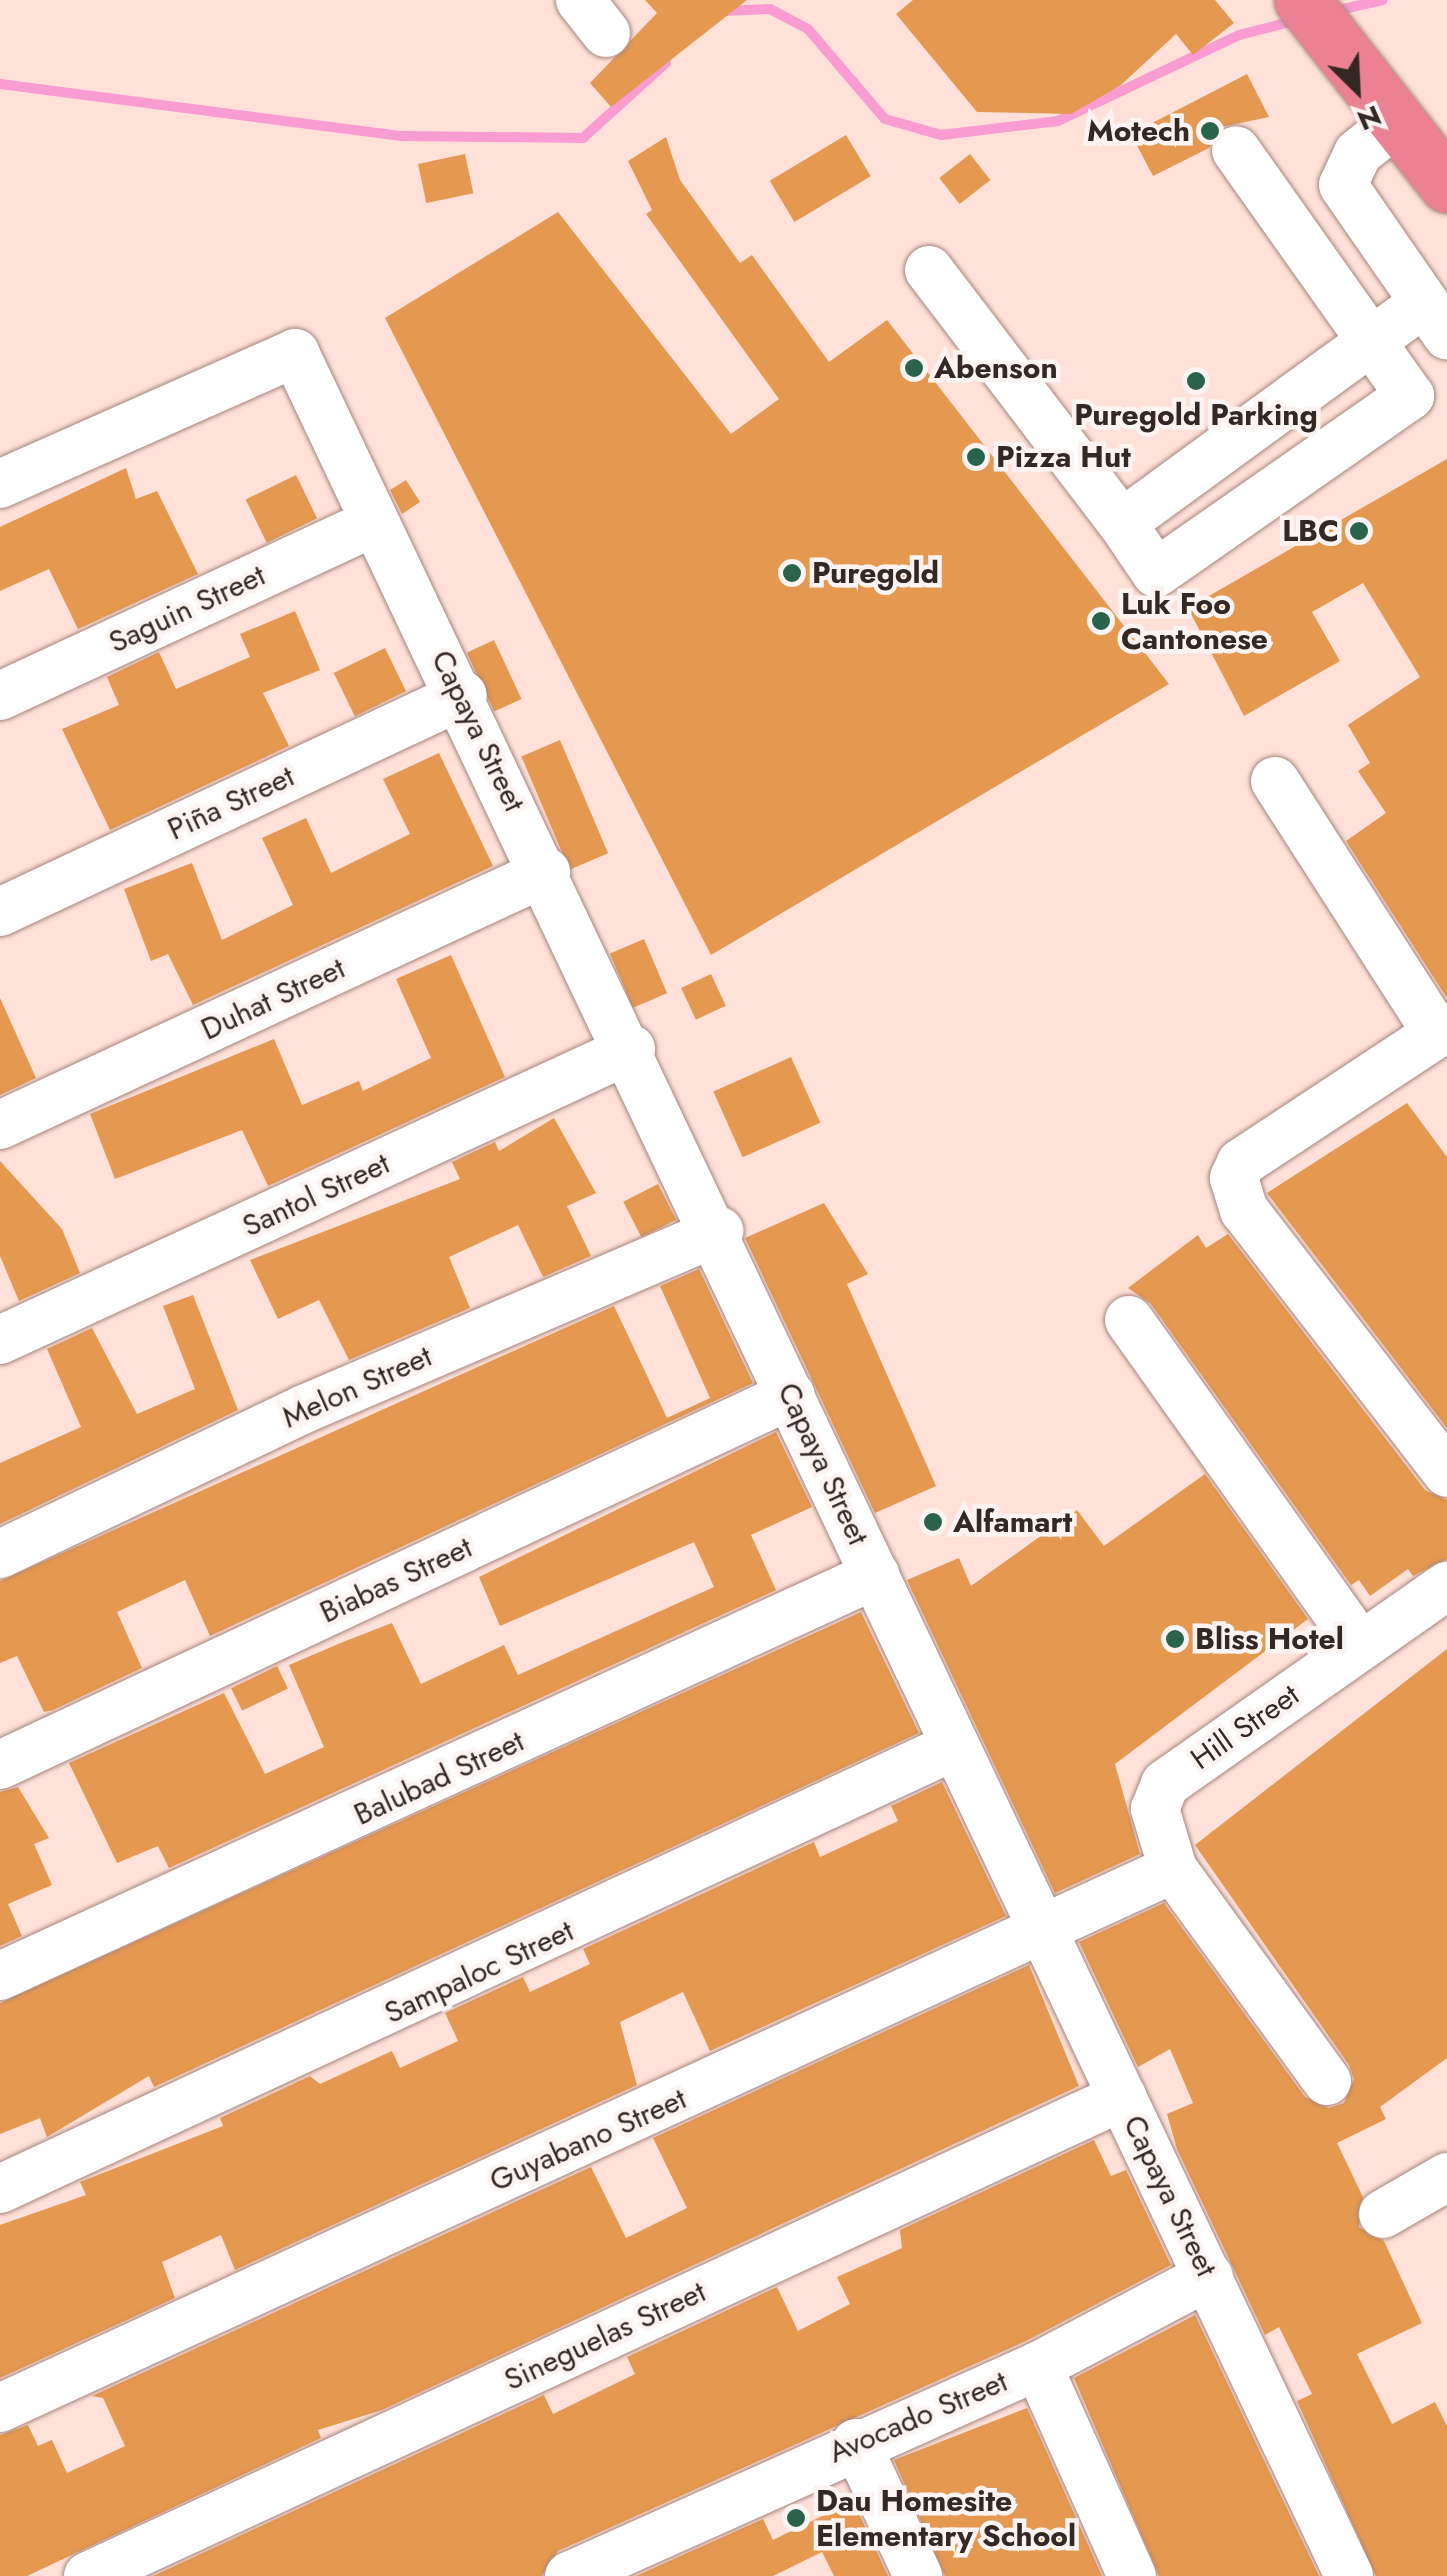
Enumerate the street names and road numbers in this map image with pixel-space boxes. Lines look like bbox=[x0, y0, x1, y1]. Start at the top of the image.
street label: Saguin Street bbox=[103, 557, 271, 661]
street label: Capaya Street bbox=[424, 645, 532, 817]
street label: Piña Street bbox=[162, 758, 300, 848]
street label: Duhat Street bbox=[196, 950, 350, 1048]
street label: Santol Street bbox=[237, 1145, 395, 1245]
street label: Melon Street bbox=[277, 1338, 437, 1436]
street label: Capaya Street bbox=[770, 1377, 876, 1551]
street label: Biabas Street bbox=[314, 1529, 478, 1631]
street label: Hill Street bbox=[1184, 1677, 1306, 1777]
street label: Balubad Street bbox=[348, 1723, 530, 1833]
street label: Sampaloc Street bbox=[379, 1913, 579, 2031]
street label: Guyabano Street bbox=[484, 2081, 692, 2199]
street label: Capaya Street bbox=[1116, 2110, 1224, 2282]
street label: Sineguelas Street bbox=[499, 2274, 711, 2398]
street label: Avocado Street bbox=[823, 2363, 1013, 2471]

